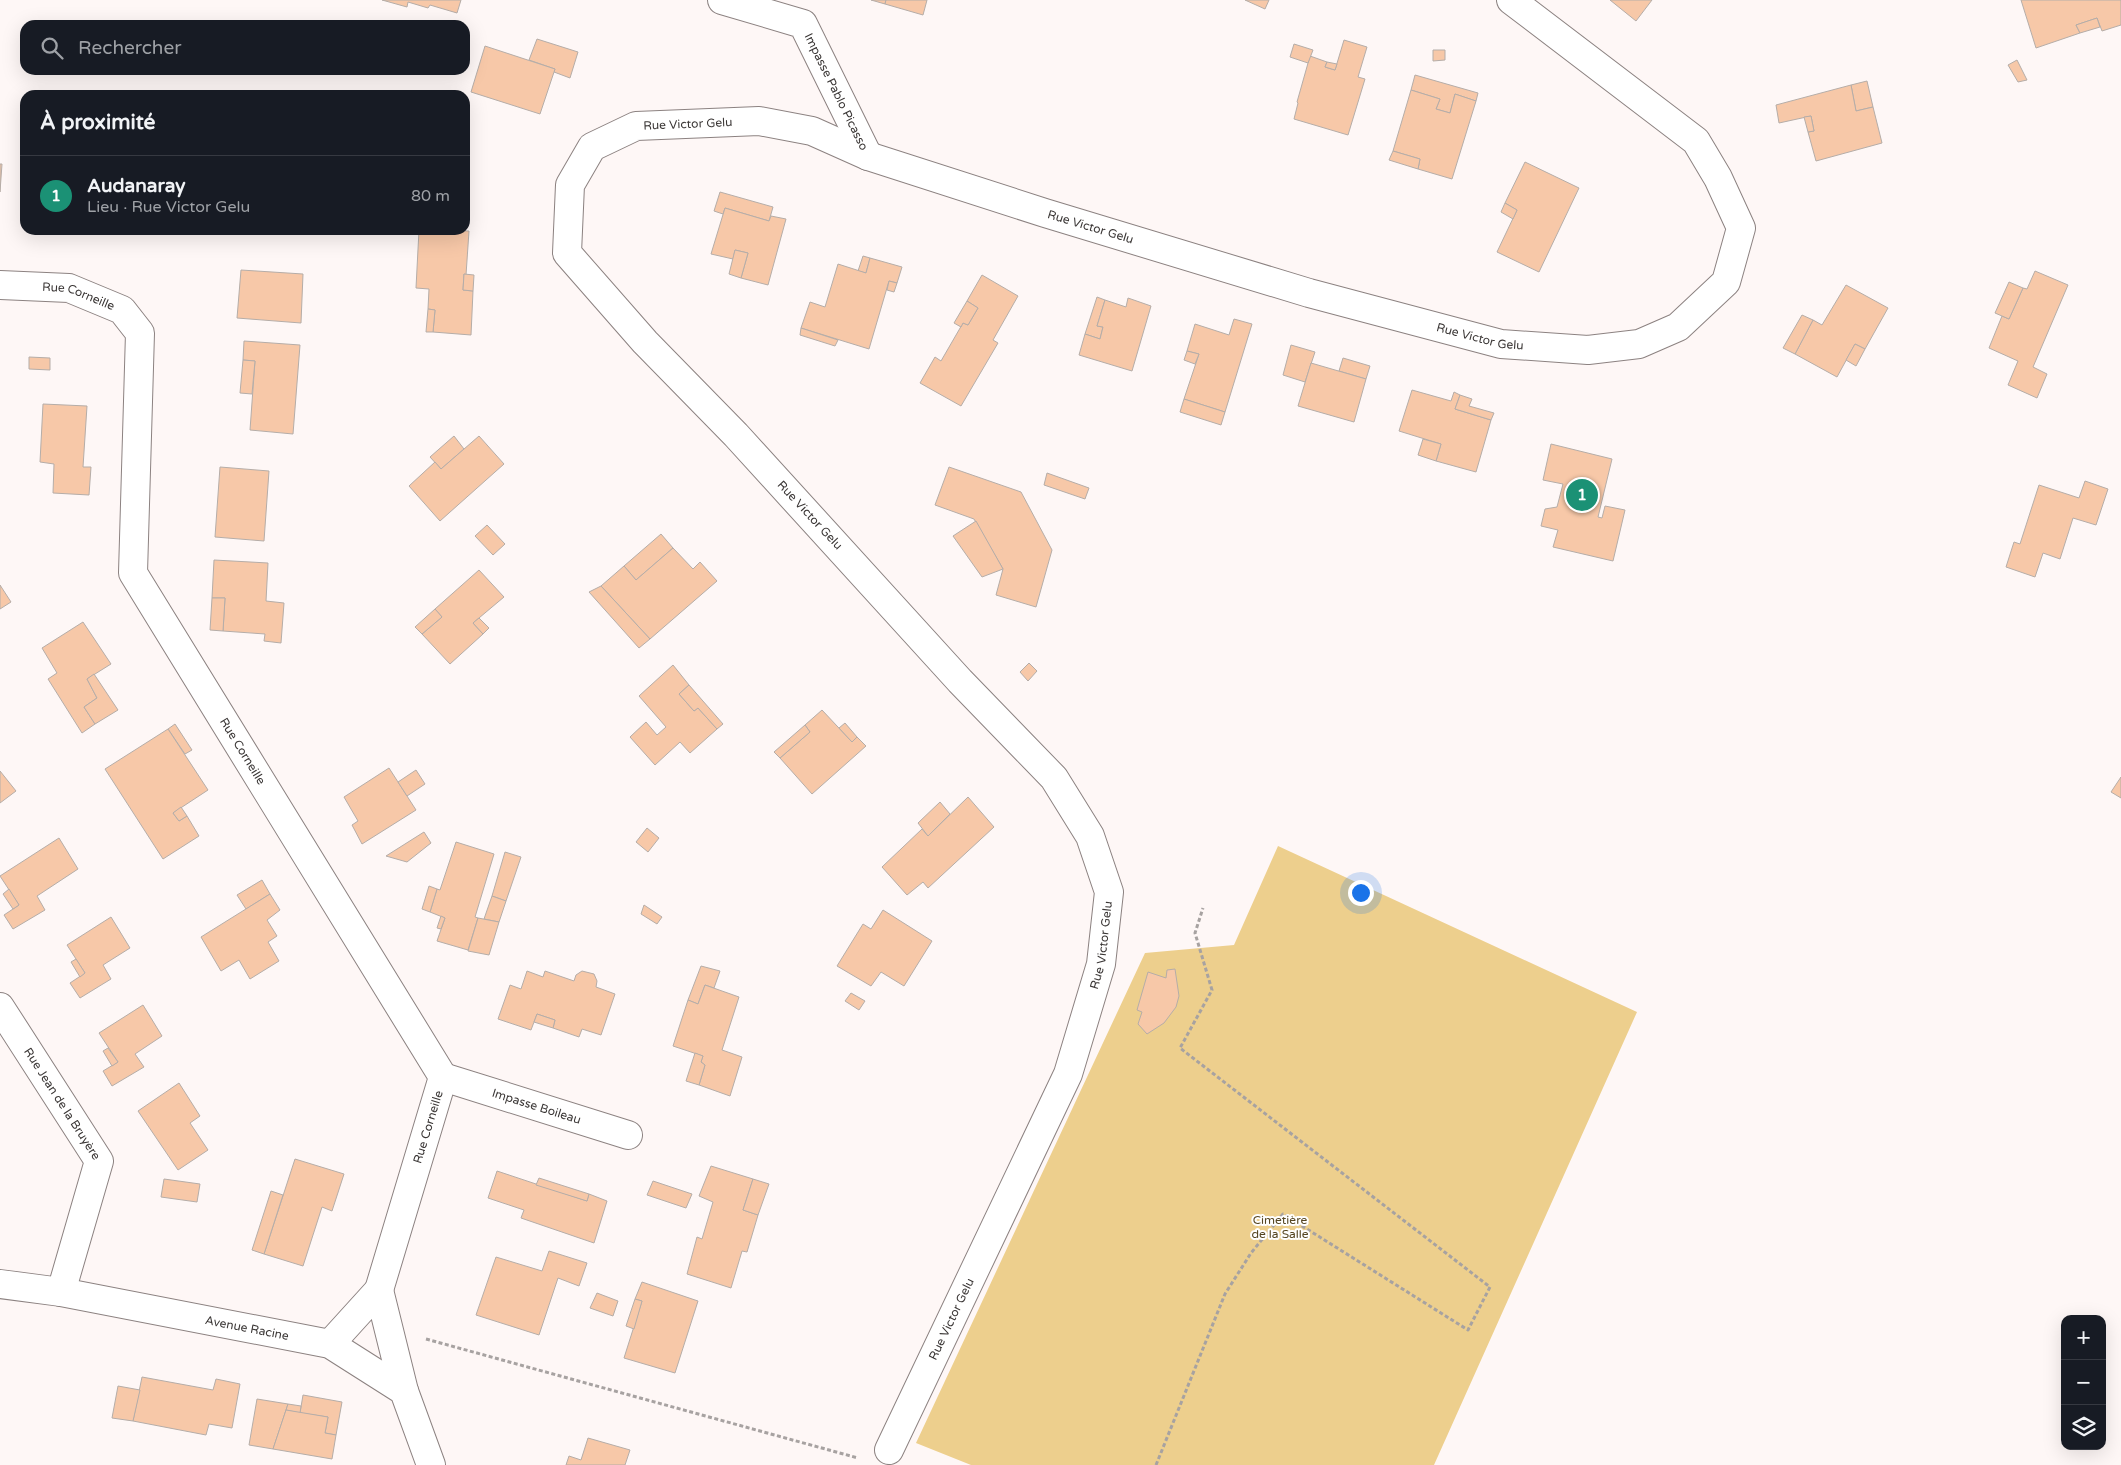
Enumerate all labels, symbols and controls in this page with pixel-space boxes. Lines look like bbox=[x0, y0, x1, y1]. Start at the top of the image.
search box bbox=[20, 20, 470, 75]
street label: Impasse Pablo Picasso bbox=[802, 31, 871, 153]
icon: search bbox=[38, 34, 66, 62]
text: Rechercher bbox=[78, 37, 181, 59]
text: À proximité bbox=[40, 110, 155, 135]
street label: Rue Victor Gelu bbox=[643, 115, 733, 133]
text: Audanaray bbox=[87, 175, 185, 197]
text: 1 bbox=[51, 186, 61, 206]
text: 80 m bbox=[411, 186, 450, 206]
text: Lieu · Rue Victor Gelu bbox=[87, 197, 250, 217]
street label: Rue Victor Gelu bbox=[1046, 207, 1135, 246]
street label: Rue Corneille bbox=[42, 280, 117, 313]
street label: Rue Victor Gelu bbox=[1435, 320, 1524, 353]
pin: 1 bbox=[1566, 476, 1598, 514]
street label: Rue Victor Gelu bbox=[775, 478, 845, 552]
street label: Rue Corneille bbox=[217, 715, 269, 787]
your location bbox=[1348, 880, 1374, 906]
street label: Rue Victor Gelu bbox=[1087, 900, 1115, 991]
street label: Rue Jean de la Bruyère bbox=[21, 1045, 103, 1162]
street label: Impasse Boileau bbox=[490, 1086, 583, 1127]
street label: Rue Corneille bbox=[410, 1089, 446, 1165]
park label: Cimetière de la Salle bbox=[1251, 1213, 1309, 1241]
street label: Rue Victor Gelu bbox=[926, 1276, 977, 1362]
street label: Avenue Racine bbox=[204, 1313, 290, 1343]
map controls bbox=[2061, 1315, 2106, 1450]
button: + bbox=[2061, 1315, 2106, 1360]
button: − bbox=[2061, 1360, 2106, 1405]
button: layers bbox=[2061, 1405, 2106, 1450]

